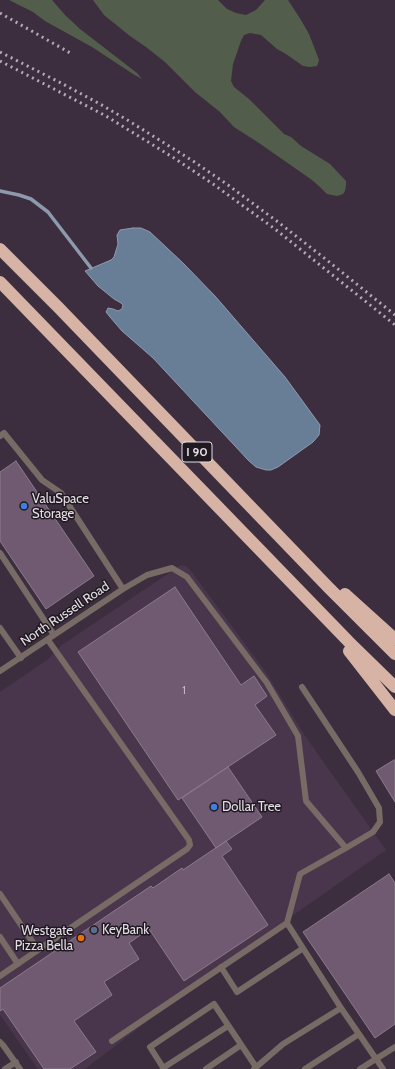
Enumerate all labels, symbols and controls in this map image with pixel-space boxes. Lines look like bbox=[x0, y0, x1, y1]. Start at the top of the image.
road number: I 90 bbox=[182, 442, 212, 462]
place label: ValuSpace Storage bbox=[32, 491, 89, 522]
marker: ValuSpace Storage bbox=[19, 501, 29, 511]
street label: North Russell Road bbox=[18, 579, 112, 649]
house number: 1 bbox=[182, 684, 186, 698]
place label: Dollar Tree bbox=[222, 799, 281, 815]
marker: Dollar Tree bbox=[209, 802, 219, 812]
place label: KeyBank bbox=[102, 922, 149, 938]
place label: Westgate Pizza Bella bbox=[15, 923, 73, 954]
marker: KeyBank bbox=[89, 925, 99, 935]
marker: Westgate Pizza Bella bbox=[76, 933, 86, 943]

